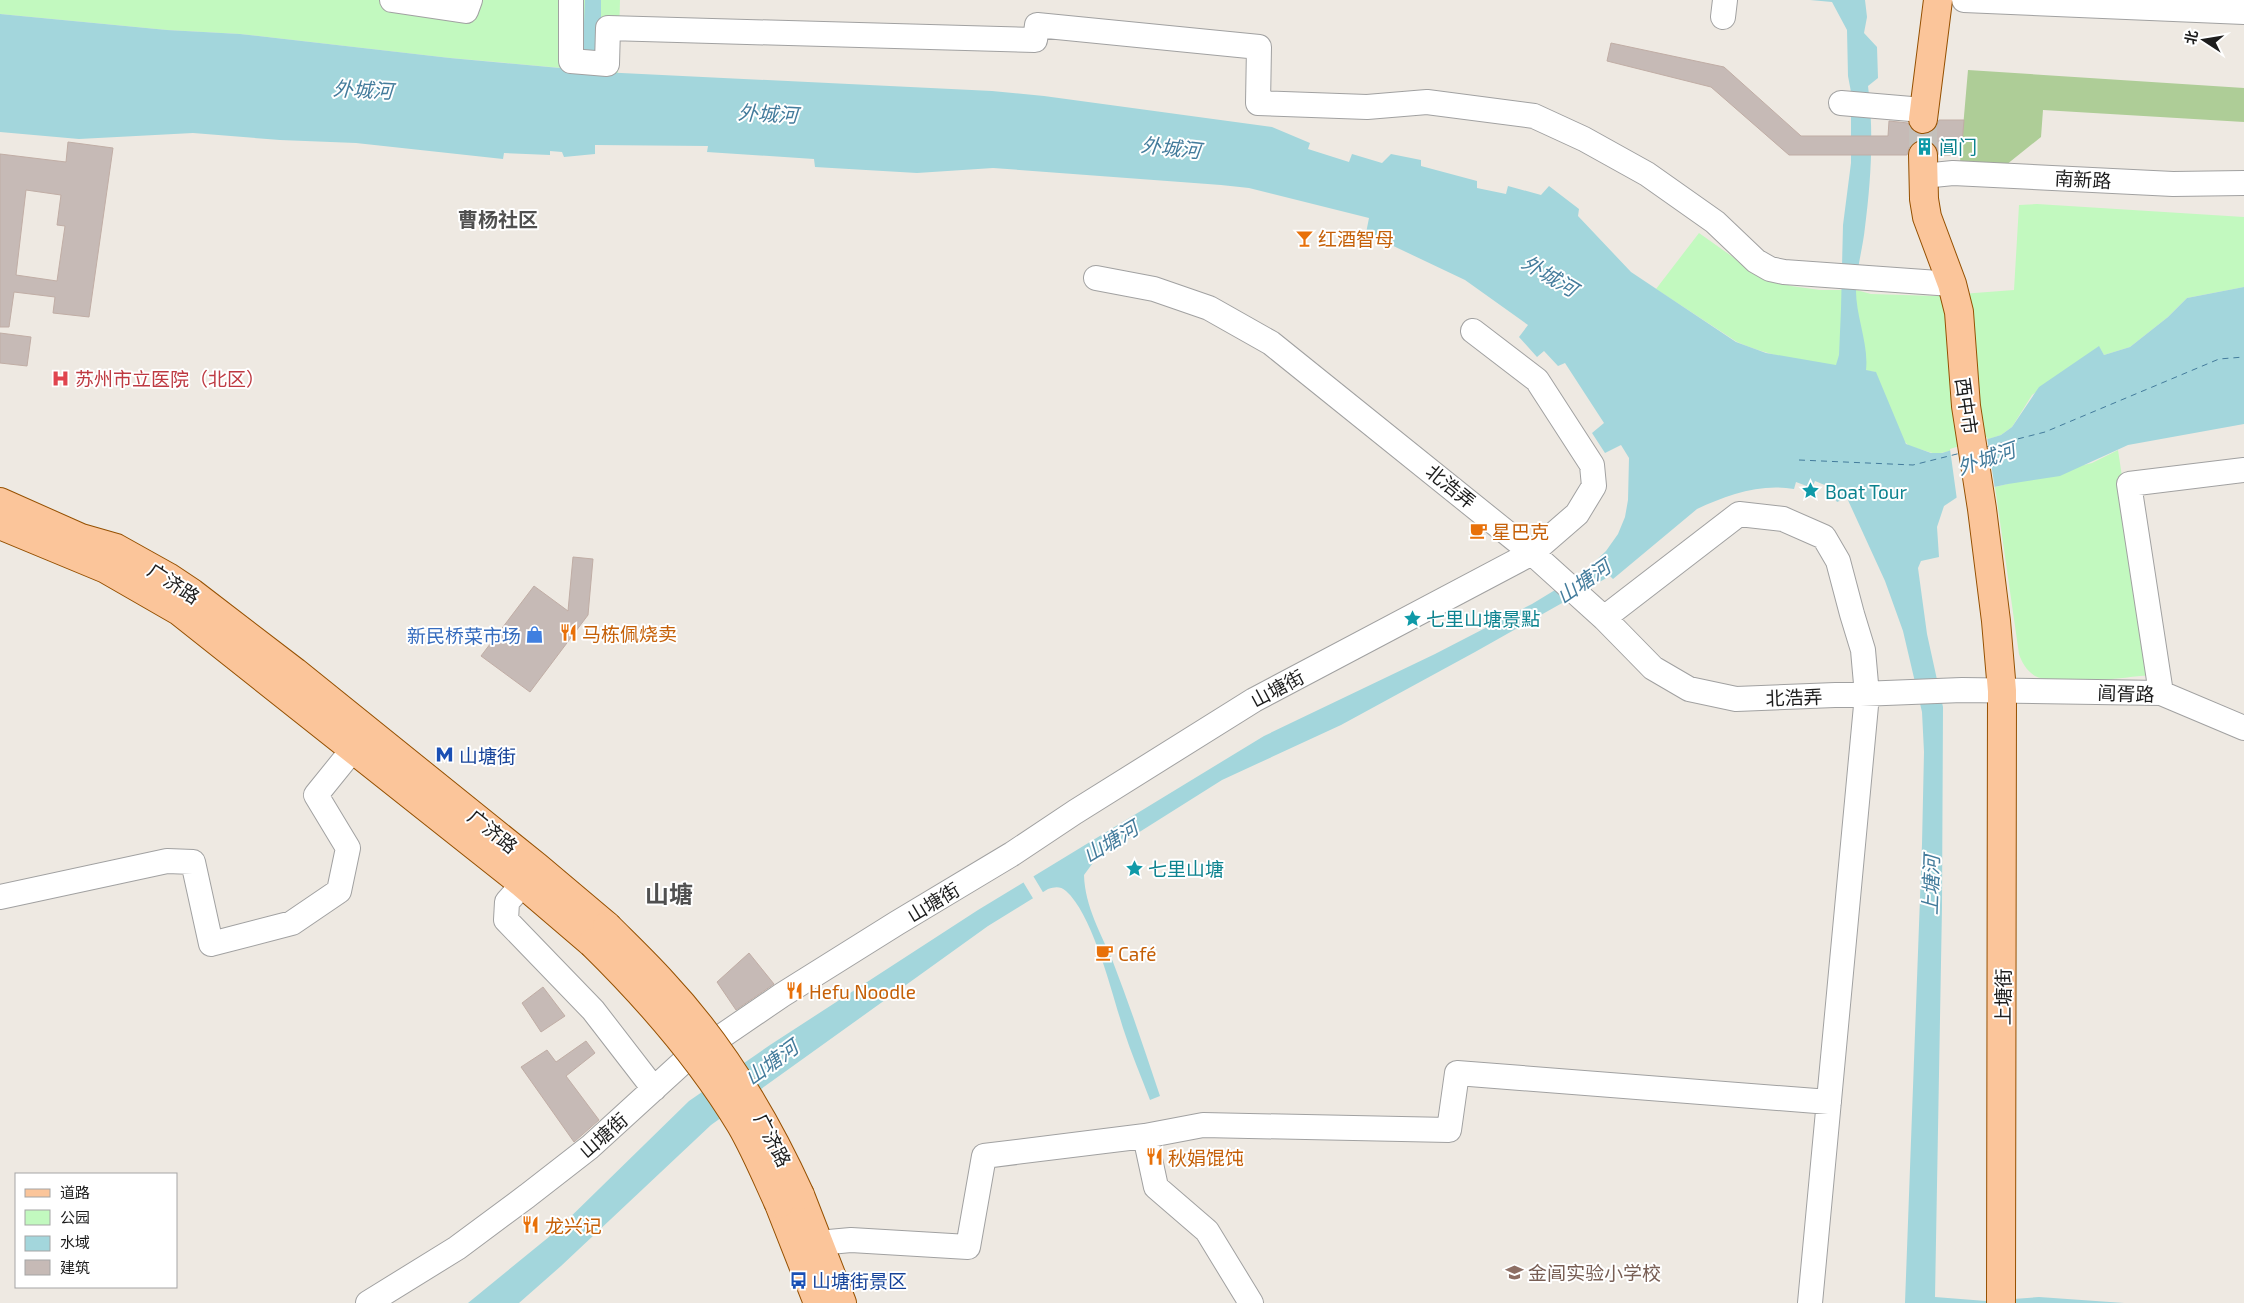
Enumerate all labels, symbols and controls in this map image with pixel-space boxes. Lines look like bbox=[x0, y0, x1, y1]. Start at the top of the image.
north arrow bbox=[2179, 15, 2229, 65]
text: 北 bbox=[2181, 29, 2201, 46]
water label: 外城河 bbox=[332, 75, 398, 103]
water label: 外城河 bbox=[737, 99, 803, 127]
water label: 外城河 bbox=[1140, 132, 1206, 162]
place label: 阊门 bbox=[1939, 135, 1977, 158]
building icon: 阊门 bbox=[1915, 136, 1935, 156]
street label: 南新路 bbox=[2054, 166, 2112, 192]
district label: 曹杨社区 bbox=[458, 207, 538, 231]
place label: 红酒智母 bbox=[1318, 227, 1394, 250]
bar icon: 红酒智母 bbox=[1294, 228, 1314, 248]
water label: 外城河 bbox=[1518, 249, 1585, 303]
place label: 苏州市立医院（北区） bbox=[75, 367, 265, 390]
hospital icon: 苏州市立医院（北区） bbox=[51, 368, 71, 388]
street label: 西中市 bbox=[1952, 376, 1982, 436]
water label: 外城河 bbox=[1954, 436, 2022, 479]
street label: 北浩弄 bbox=[1422, 459, 1480, 513]
place label: Boat Tour bbox=[1825, 480, 1908, 503]
place icon: Boat Tour bbox=[1801, 481, 1821, 501]
place label: 星巴克 bbox=[1492, 520, 1549, 543]
cafe icon: 星巴克 bbox=[1468, 521, 1488, 541]
water label: 山塘河 bbox=[1552, 552, 1618, 608]
street label: 广济路 bbox=[144, 558, 204, 608]
place label: 七里山塘景點 bbox=[1426, 607, 1540, 630]
place icon: 七里山塘景點 bbox=[1402, 608, 1422, 628]
place label: 马栋佩烧卖 bbox=[582, 622, 677, 645]
restaurant icon: 马栋佩烧卖 bbox=[558, 623, 578, 643]
place label: 新民桥菜市场 bbox=[407, 624, 521, 647]
shop icon: 新民桥菜市场 bbox=[525, 625, 545, 645]
street label: 山塘街 bbox=[1246, 664, 1308, 712]
street label: 阊胥路 bbox=[2097, 681, 2155, 705]
street label: 北浩弄 bbox=[1765, 685, 1823, 709]
place label: 山塘街 bbox=[459, 744, 516, 767]
metro station icon: 山塘街 bbox=[435, 745, 455, 765]
street label: 广济路 bbox=[464, 804, 522, 858]
water label: 山塘河 bbox=[1078, 813, 1145, 867]
water label: 上塘河 bbox=[1917, 851, 1943, 915]
place label: 七里山塘 bbox=[1148, 857, 1224, 880]
place icon: 七里山塘 bbox=[1124, 858, 1144, 878]
street label: 山塘街 bbox=[903, 877, 963, 927]
district label: 山塘 bbox=[645, 879, 693, 908]
place label: Café bbox=[1118, 942, 1157, 965]
cafe icon: Café bbox=[1094, 943, 1114, 963]
street label: 上塘街 bbox=[1991, 968, 2014, 1026]
place label: Hefu Noodle bbox=[809, 980, 916, 1003]
restaurant icon: Hefu Noodle bbox=[785, 981, 805, 1001]
water label: 山塘河 bbox=[740, 1032, 806, 1089]
street label: 山塘街 bbox=[574, 1108, 632, 1162]
street label: 广济路 bbox=[750, 1109, 796, 1171]
place label: 秋娟馄饨 bbox=[1168, 1146, 1244, 1169]
restaurant icon: 秋娟馄饨 bbox=[1144, 1147, 1164, 1167]
legend bbox=[15, 1173, 178, 1288]
text: 道路 bbox=[60, 1183, 90, 1201]
text: 公园 bbox=[60, 1208, 90, 1226]
place label: 龙兴记 bbox=[545, 1214, 602, 1237]
restaurant icon: 龙兴记 bbox=[521, 1215, 541, 1235]
text: 水域 bbox=[60, 1233, 90, 1251]
text: 建筑 bbox=[60, 1258, 90, 1276]
place label: 金阊实验小学校 bbox=[1528, 1261, 1661, 1284]
school or university icon: 金阊实验小学校 bbox=[1504, 1262, 1524, 1282]
place label: 山塘街景区 bbox=[812, 1269, 907, 1292]
bus stop icon: 山塘街景区 bbox=[788, 1270, 808, 1290]

